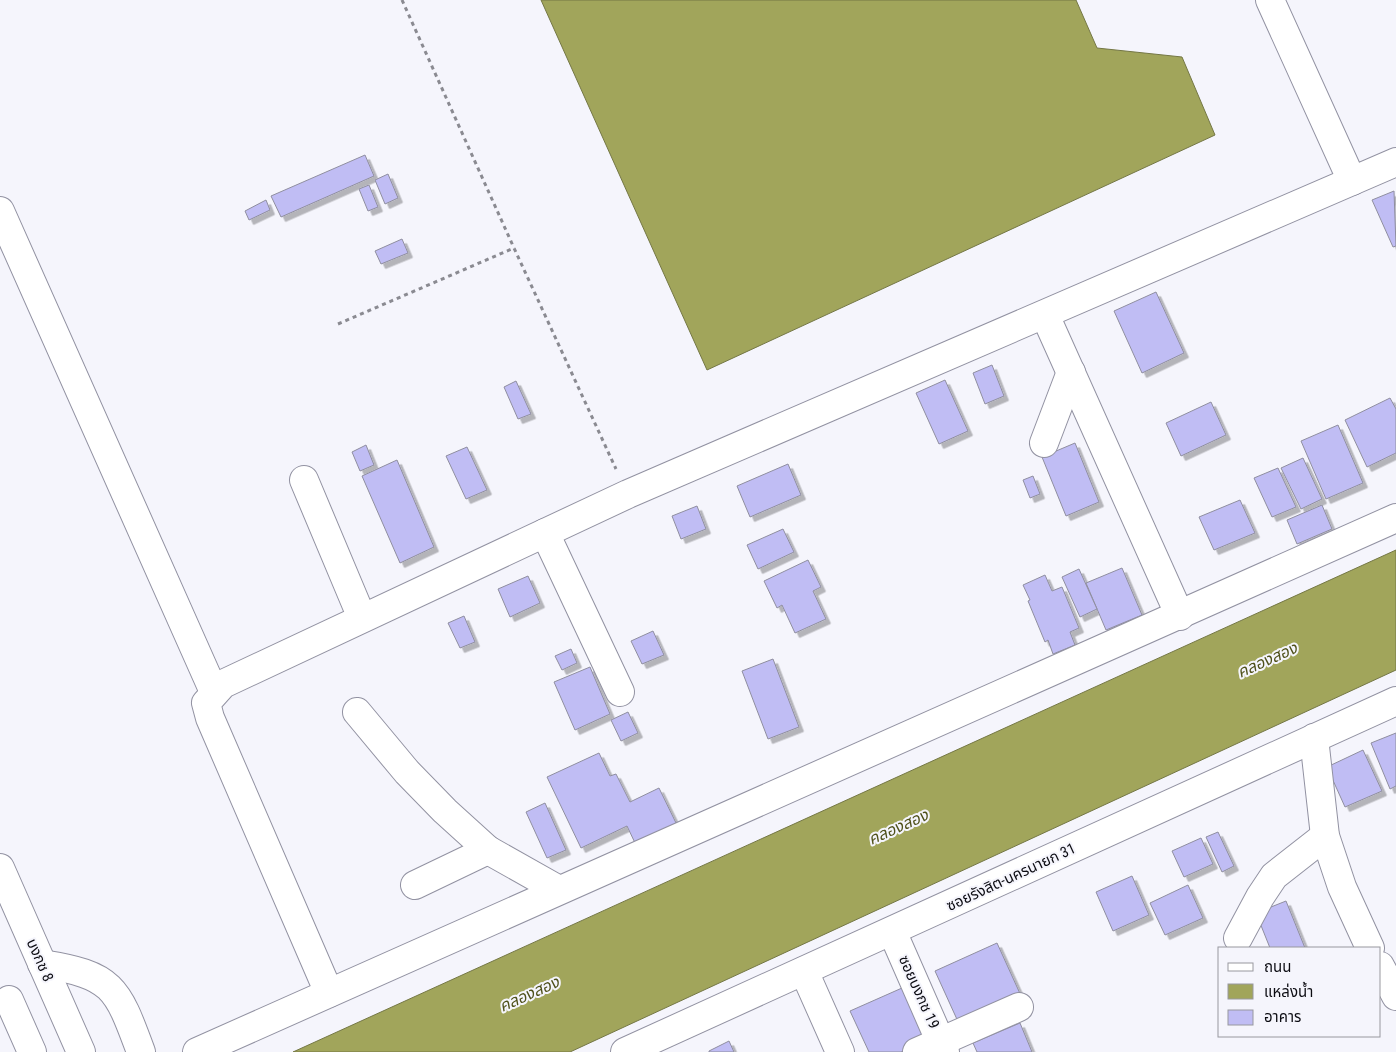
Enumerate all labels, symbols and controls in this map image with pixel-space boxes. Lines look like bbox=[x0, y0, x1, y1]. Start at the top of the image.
water label: คลองสอง bbox=[1234, 638, 1301, 682]
water label: คลองสอง bbox=[865, 805, 932, 849]
street label: ซอยรังสิต-นครนายก 31 bbox=[944, 839, 1078, 915]
street label: บงกช 8 bbox=[23, 936, 57, 984]
legend bbox=[1218, 947, 1381, 1037]
street label: ซอยบงกช 19 bbox=[895, 952, 943, 1032]
text: ถนน bbox=[1264, 958, 1291, 976]
water label: คลองสอง bbox=[496, 972, 563, 1016]
text: แหล่งน้ำ bbox=[1264, 981, 1313, 1001]
text: อาคาร bbox=[1264, 1008, 1301, 1026]

